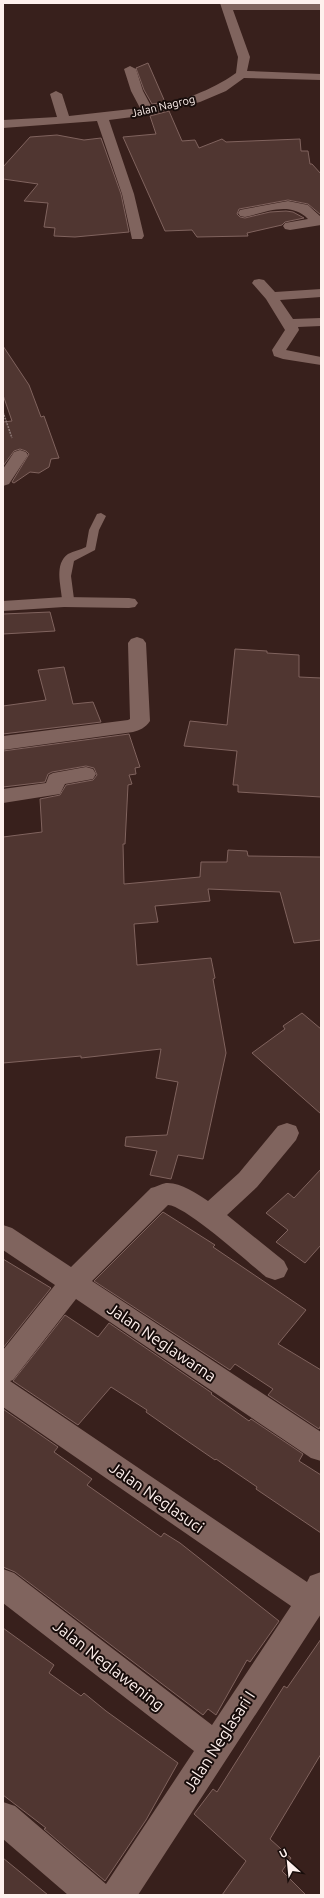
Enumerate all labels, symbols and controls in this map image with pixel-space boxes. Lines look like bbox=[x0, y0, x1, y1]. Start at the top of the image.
street label: Jalan Nagrog bbox=[130, 93, 196, 119]
street label: Jalan Neglawarna bbox=[104, 1299, 220, 1385]
street label: Jalan Neglasuci bbox=[107, 1458, 207, 1536]
street label: Jalan Neglawening bbox=[50, 1616, 168, 1714]
street label: Jalan Neglasari I bbox=[180, 1687, 258, 1795]
north arrow bbox=[268, 1842, 308, 1882]
text: U bbox=[277, 1846, 290, 1860]

